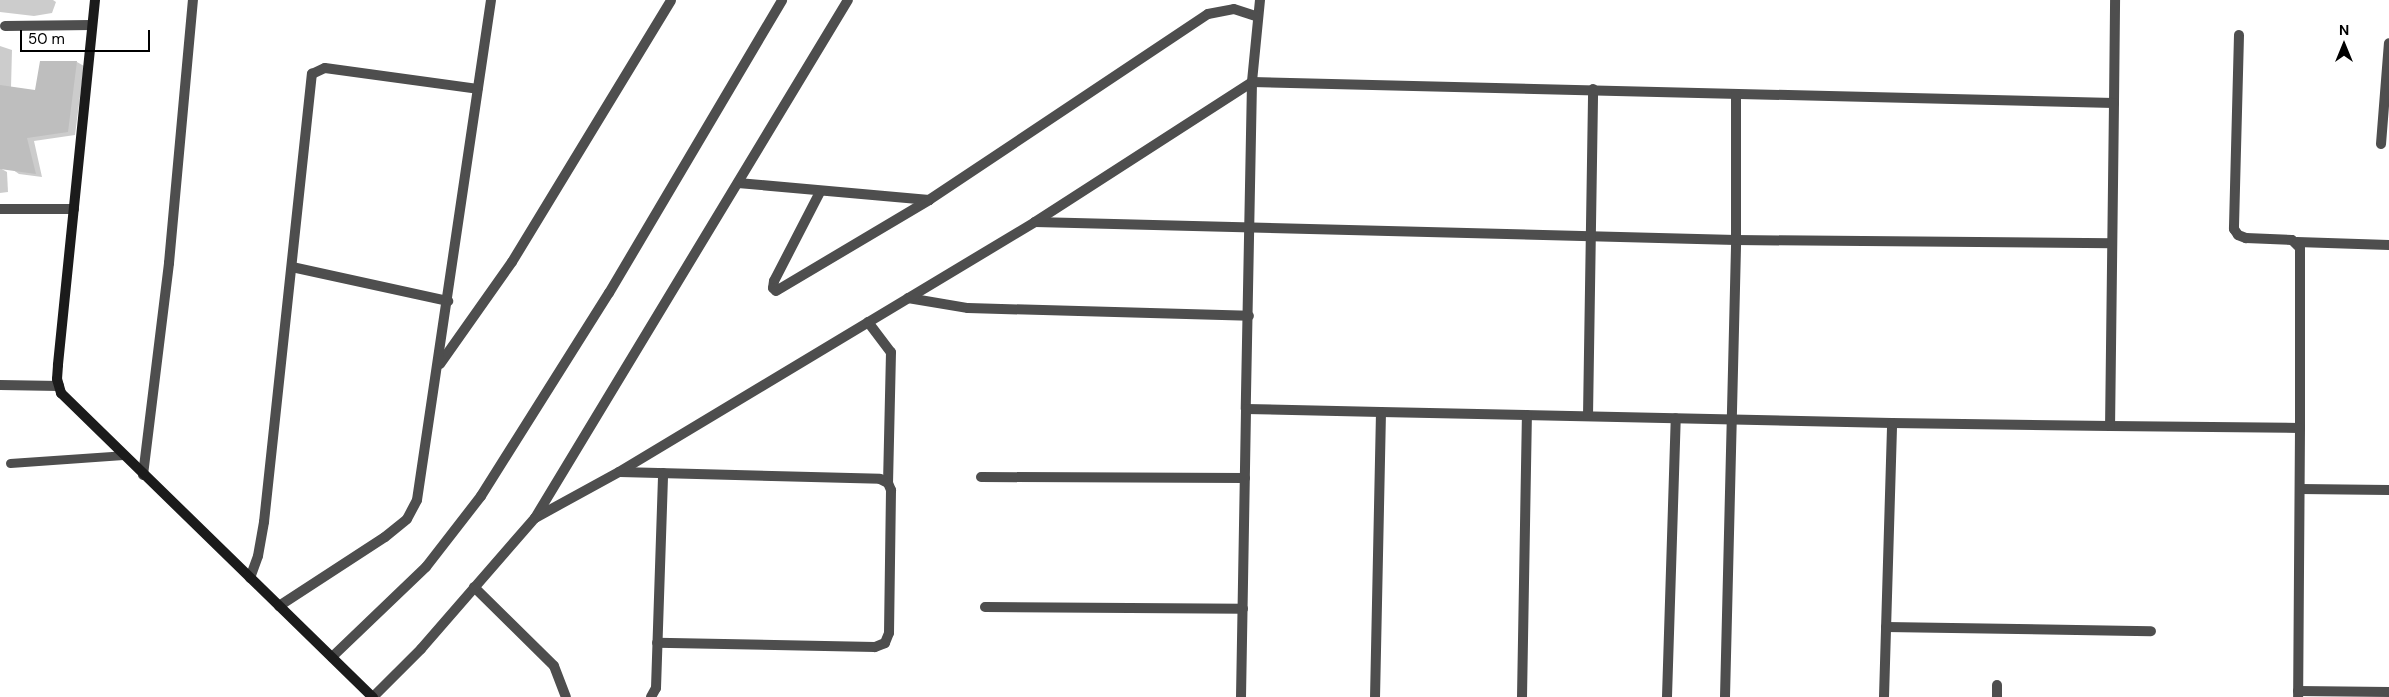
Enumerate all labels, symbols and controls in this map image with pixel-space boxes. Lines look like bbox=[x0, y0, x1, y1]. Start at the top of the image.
scale bar bbox=[22, 20, 152, 52]
north arrow bbox=[2319, 20, 2369, 70]
text: N bbox=[2339, 21, 2349, 39]
text: 50 m bbox=[28, 29, 65, 49]

